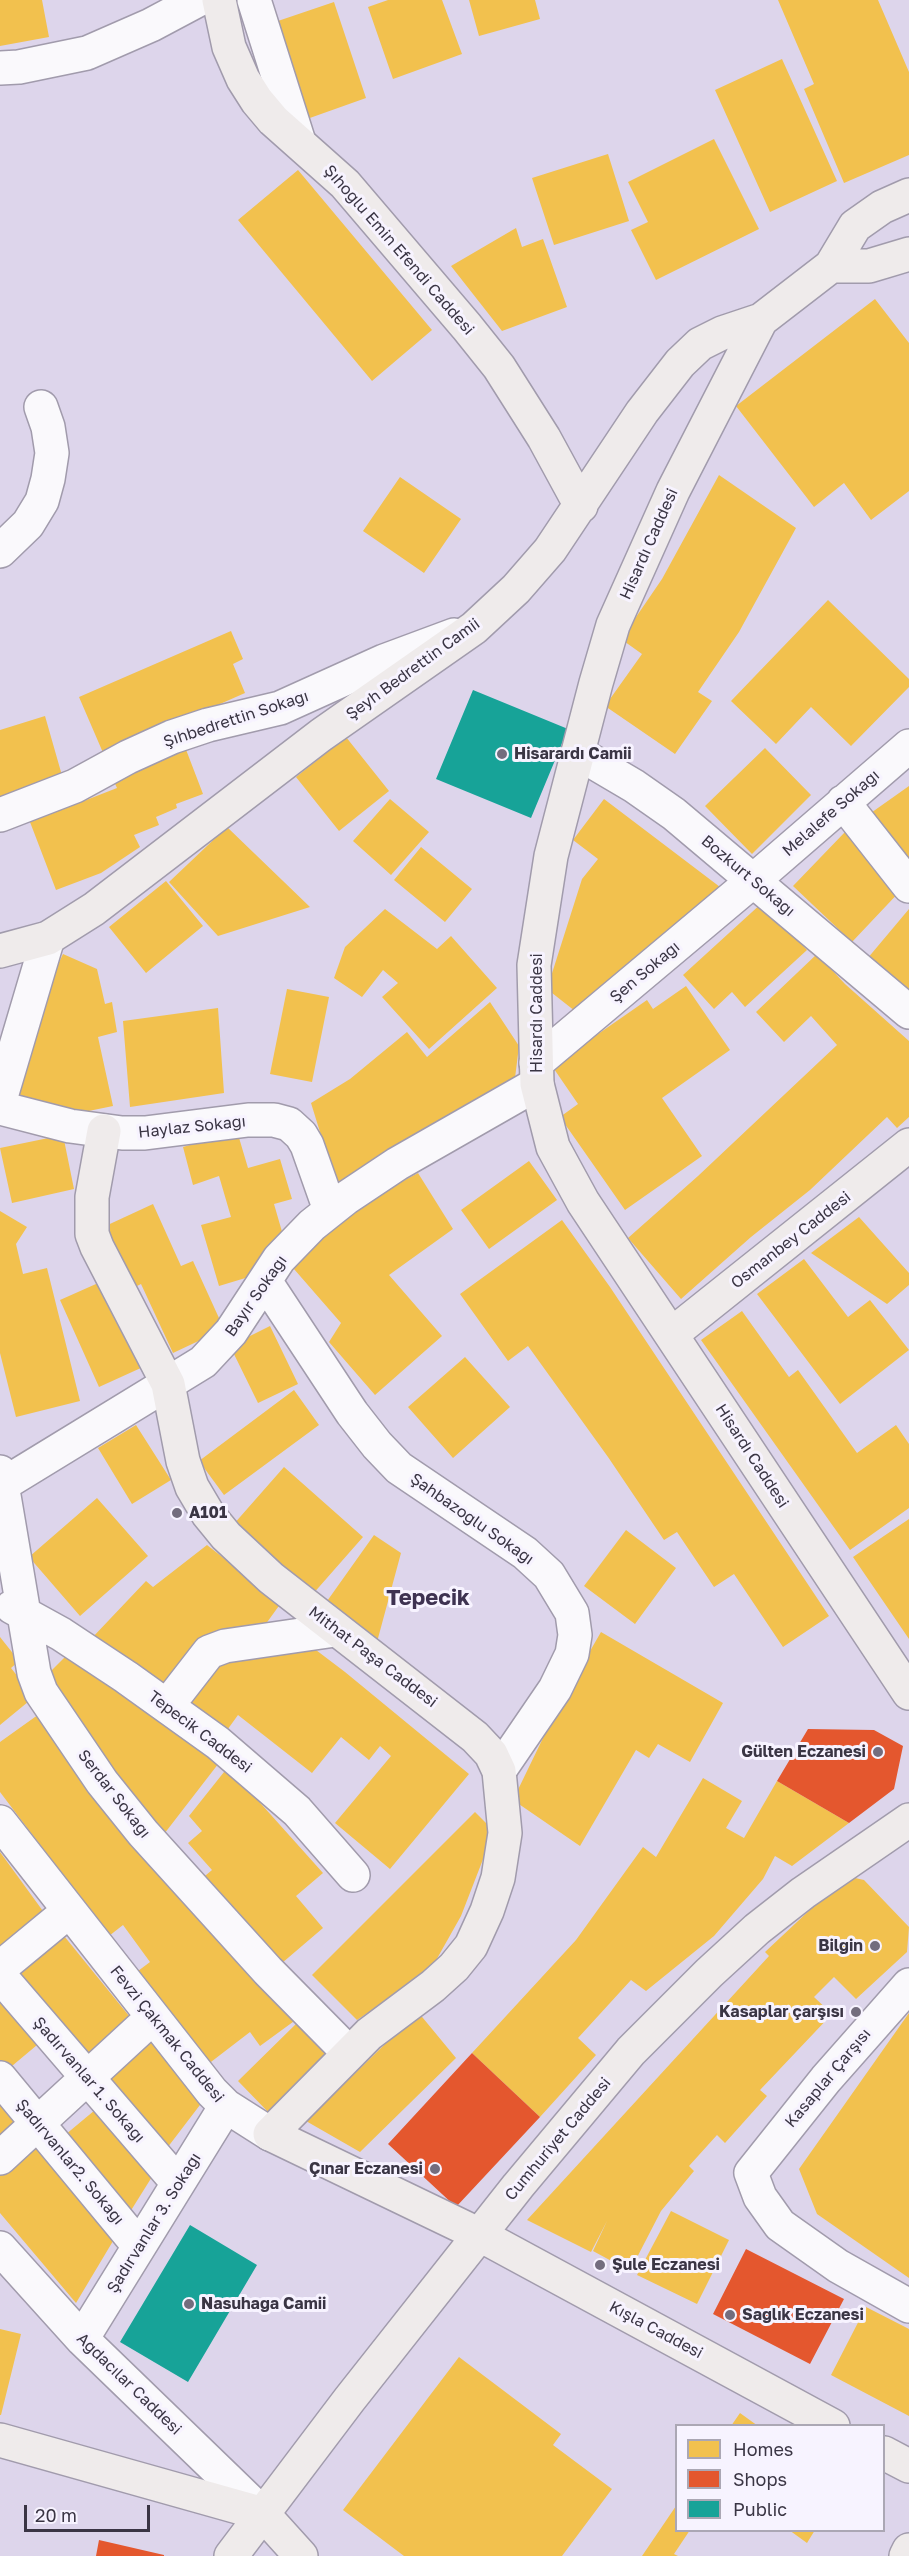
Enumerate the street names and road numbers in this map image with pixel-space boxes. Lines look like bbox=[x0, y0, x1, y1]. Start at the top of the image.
street label: Şıhoğlu Emin Efendi Caddesi bbox=[320, 161, 478, 339]
street label: Hisardı Caddesi bbox=[616, 485, 682, 603]
street label: Şeyh Bedrettin Camii bbox=[342, 614, 484, 724]
street label: Şıhbedrettin Sokağı bbox=[161, 686, 311, 752]
street label: Melalefe Sokağı bbox=[779, 766, 883, 860]
street label: Bozkurt Sokağı bbox=[697, 831, 799, 921]
street label: Şen Sokağı bbox=[606, 937, 684, 1007]
street label: Hisardı Caddesi bbox=[527, 953, 547, 1073]
street label: Haylaz Sokağı bbox=[137, 1112, 247, 1142]
street label: Osmanbey Caddesi bbox=[727, 1187, 855, 1293]
street label: Bayır Sokağı bbox=[221, 1252, 291, 1340]
street label: Hisardı Caddesi bbox=[711, 1401, 793, 1511]
street label: Şahbazoğlu Sokağı bbox=[407, 1469, 537, 1569]
street label: Mithat Paşa Caddesi bbox=[305, 1602, 441, 1712]
street label: Tepecik Caddesi bbox=[144, 1687, 256, 1777]
street label: Serdar Sokağı bbox=[74, 1746, 154, 1842]
street label: Fevzi Çakmak Caddesi bbox=[106, 1962, 228, 2106]
street label: Şadırvanlar 1. Sokağı bbox=[29, 2013, 149, 2147]
street label: Kasaplar Çarşısı bbox=[781, 2025, 875, 2131]
street label: Cumhuriyet Caddesi bbox=[501, 2074, 615, 2204]
street label: Şadırvanlar2. Sokağı bbox=[12, 2095, 128, 2229]
street label: Şadırvanlar 3. Sokağı bbox=[103, 2149, 205, 2297]
street label: Kışla Caddesi bbox=[606, 2297, 706, 2363]
street label: Ağdacılar Caddesi bbox=[73, 2329, 185, 2439]

